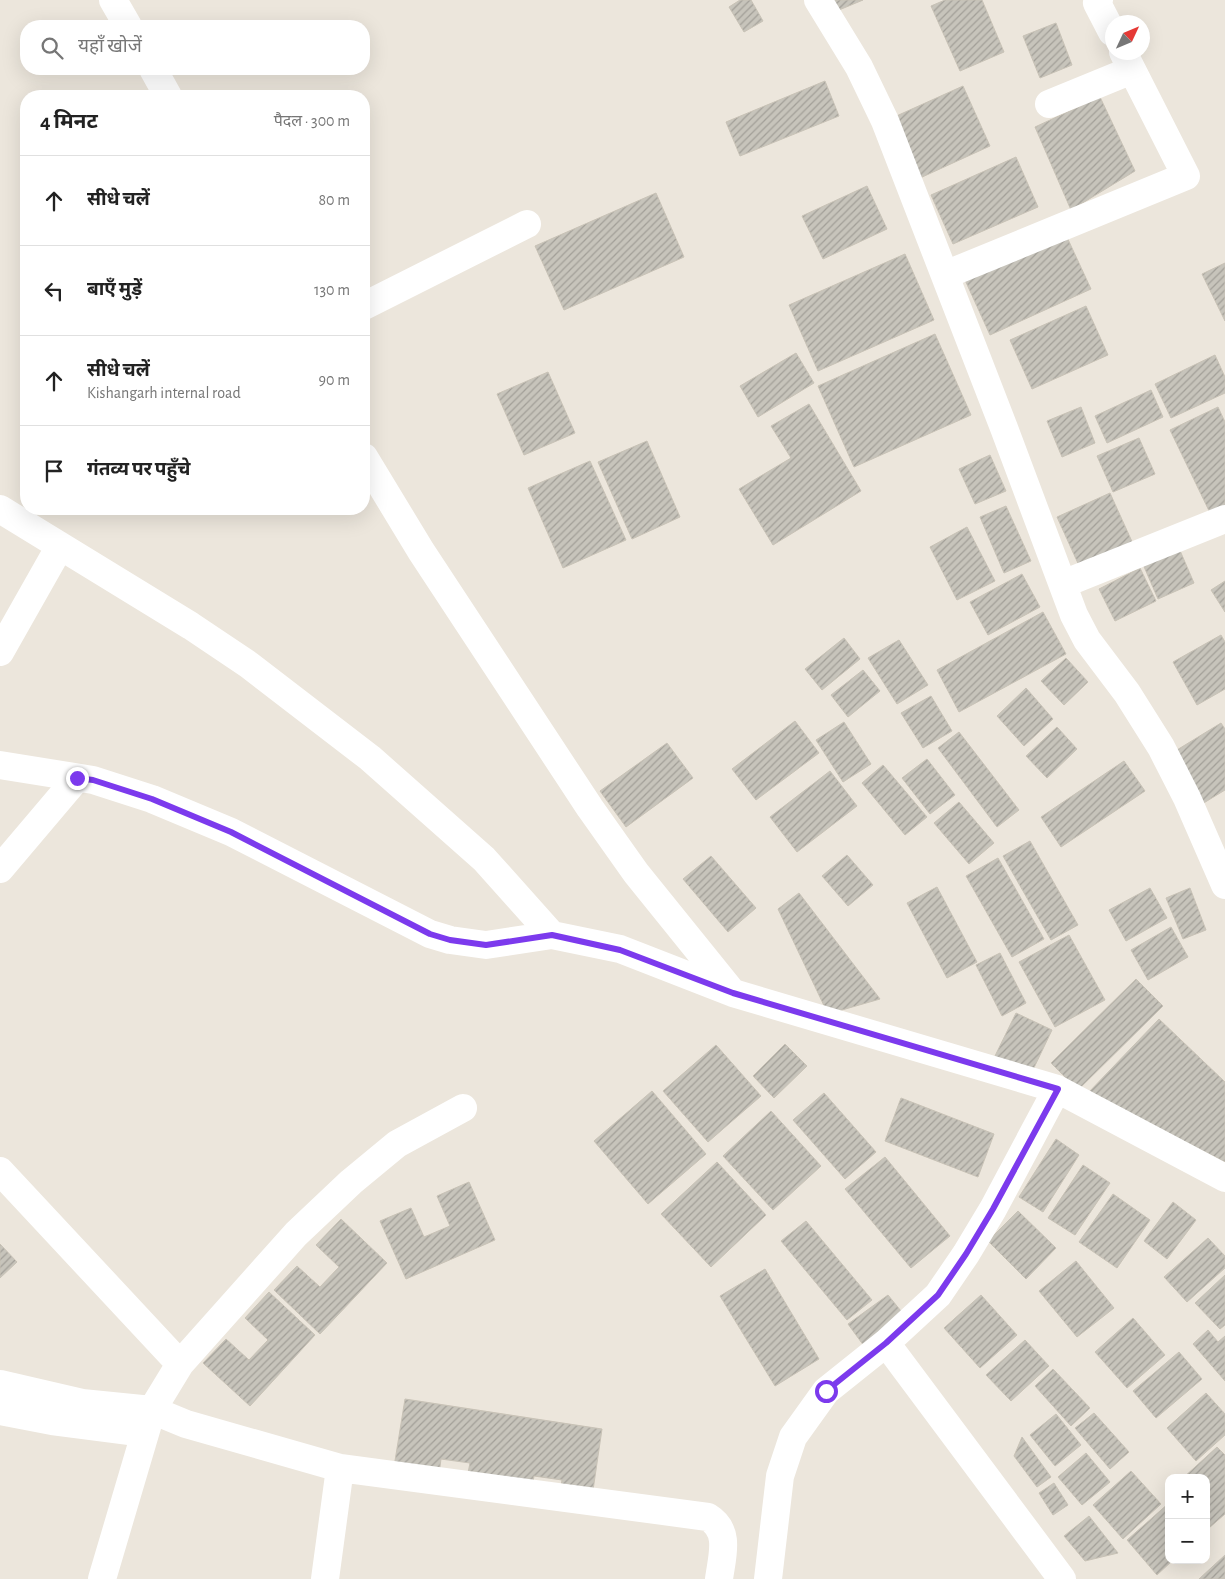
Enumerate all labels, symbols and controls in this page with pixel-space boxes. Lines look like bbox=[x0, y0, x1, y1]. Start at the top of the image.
north arrow bbox=[1105, 15, 1150, 60]
search box bbox=[20, 20, 370, 75]
icon: search bbox=[38, 34, 66, 62]
text: यहाँ खोजें bbox=[78, 37, 142, 56]
text: 4 मिनट bbox=[40, 111, 98, 132]
text: पैदल · 300 m bbox=[274, 113, 350, 129]
icon: ahead bbox=[40, 187, 68, 215]
text: सीधे चलें bbox=[87, 190, 150, 209]
text: 80 m bbox=[319, 192, 350, 208]
icon: left bbox=[40, 277, 68, 305]
text: बाएँ मुड़ें bbox=[87, 280, 142, 299]
text: 130 m bbox=[314, 282, 350, 298]
text: सीधे चलें bbox=[87, 361, 150, 380]
icon: ahead bbox=[40, 367, 68, 395]
text: 90 m bbox=[319, 372, 350, 388]
text: Kishangarh internal road bbox=[87, 385, 241, 401]
icon: arrive bbox=[40, 457, 68, 485]
text: गंतव्य पर पहुँचे bbox=[87, 460, 190, 479]
route end bbox=[66, 767, 89, 790]
route start bbox=[815, 1380, 838, 1403]
map controls bbox=[1165, 1474, 1210, 1564]
button: + bbox=[1165, 1474, 1210, 1519]
button: − bbox=[1165, 1519, 1210, 1564]

